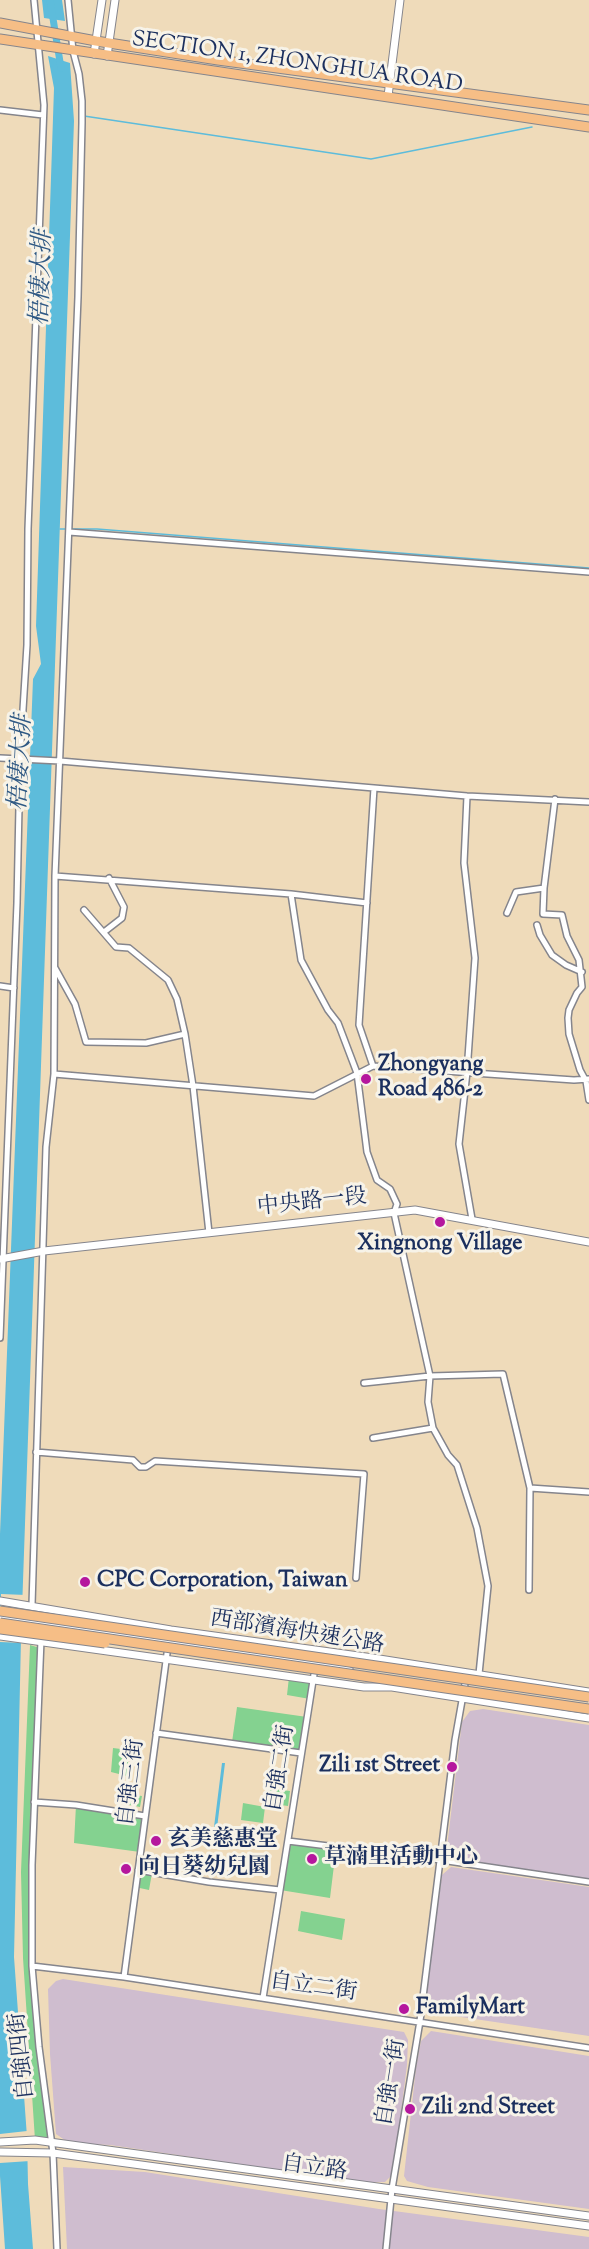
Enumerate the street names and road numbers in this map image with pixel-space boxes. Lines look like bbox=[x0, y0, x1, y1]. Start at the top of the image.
street label: SECTION 1, ZHONGHUA ROAD bbox=[130, 28, 464, 100]
street label: 中央路一段 bbox=[256, 1185, 368, 1223]
street label: 西部濱海快速公路 bbox=[208, 1607, 386, 1661]
street label: 自強二街 bbox=[262, 1723, 302, 1815]
street label: 自強三街 bbox=[115, 1738, 151, 1828]
street label: 自立二街 bbox=[268, 1970, 358, 2008]
street label: 自強四街 bbox=[6, 2011, 42, 2101]
street label: 自強一街 bbox=[373, 2037, 413, 2129]
street label: 自立路 bbox=[279, 2152, 349, 2188]

